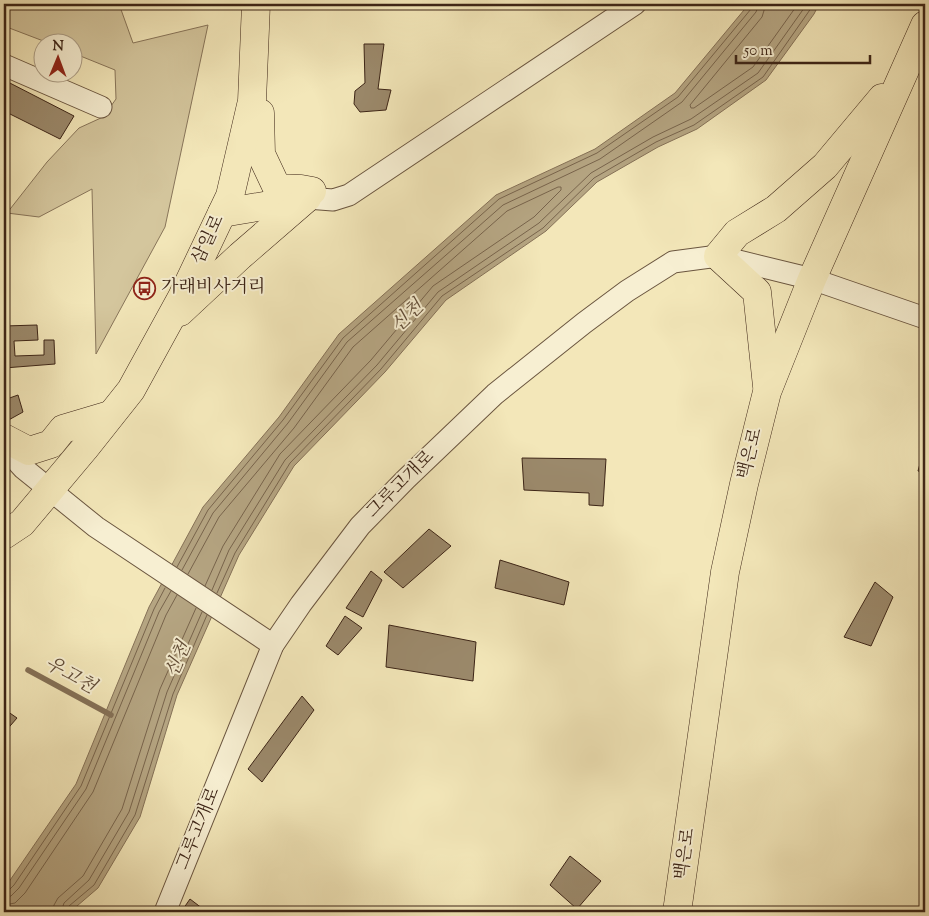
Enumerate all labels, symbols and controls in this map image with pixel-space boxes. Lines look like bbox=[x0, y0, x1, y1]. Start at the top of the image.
north arrow bbox=[32, 32, 82, 82]
scale bar bbox=[736, 32, 870, 64]
text: N bbox=[52, 37, 64, 57]
text: 50 m bbox=[743, 41, 773, 62]
street label: 삼일로 bbox=[186, 211, 232, 269]
place label: 가래비사거리 bbox=[161, 275, 265, 301]
bus stop icon: 가래비사거리 bbox=[133, 276, 157, 300]
water label: 신천 bbox=[385, 293, 432, 339]
street label: 백은로 bbox=[732, 426, 770, 482]
street label: 그루고개로 bbox=[361, 445, 441, 525]
water label: 신천 bbox=[159, 636, 199, 682]
water label: 우고천 bbox=[39, 651, 102, 702]
street label: 그루고개로 bbox=[171, 784, 227, 874]
street label: 백은로 bbox=[669, 826, 703, 882]

